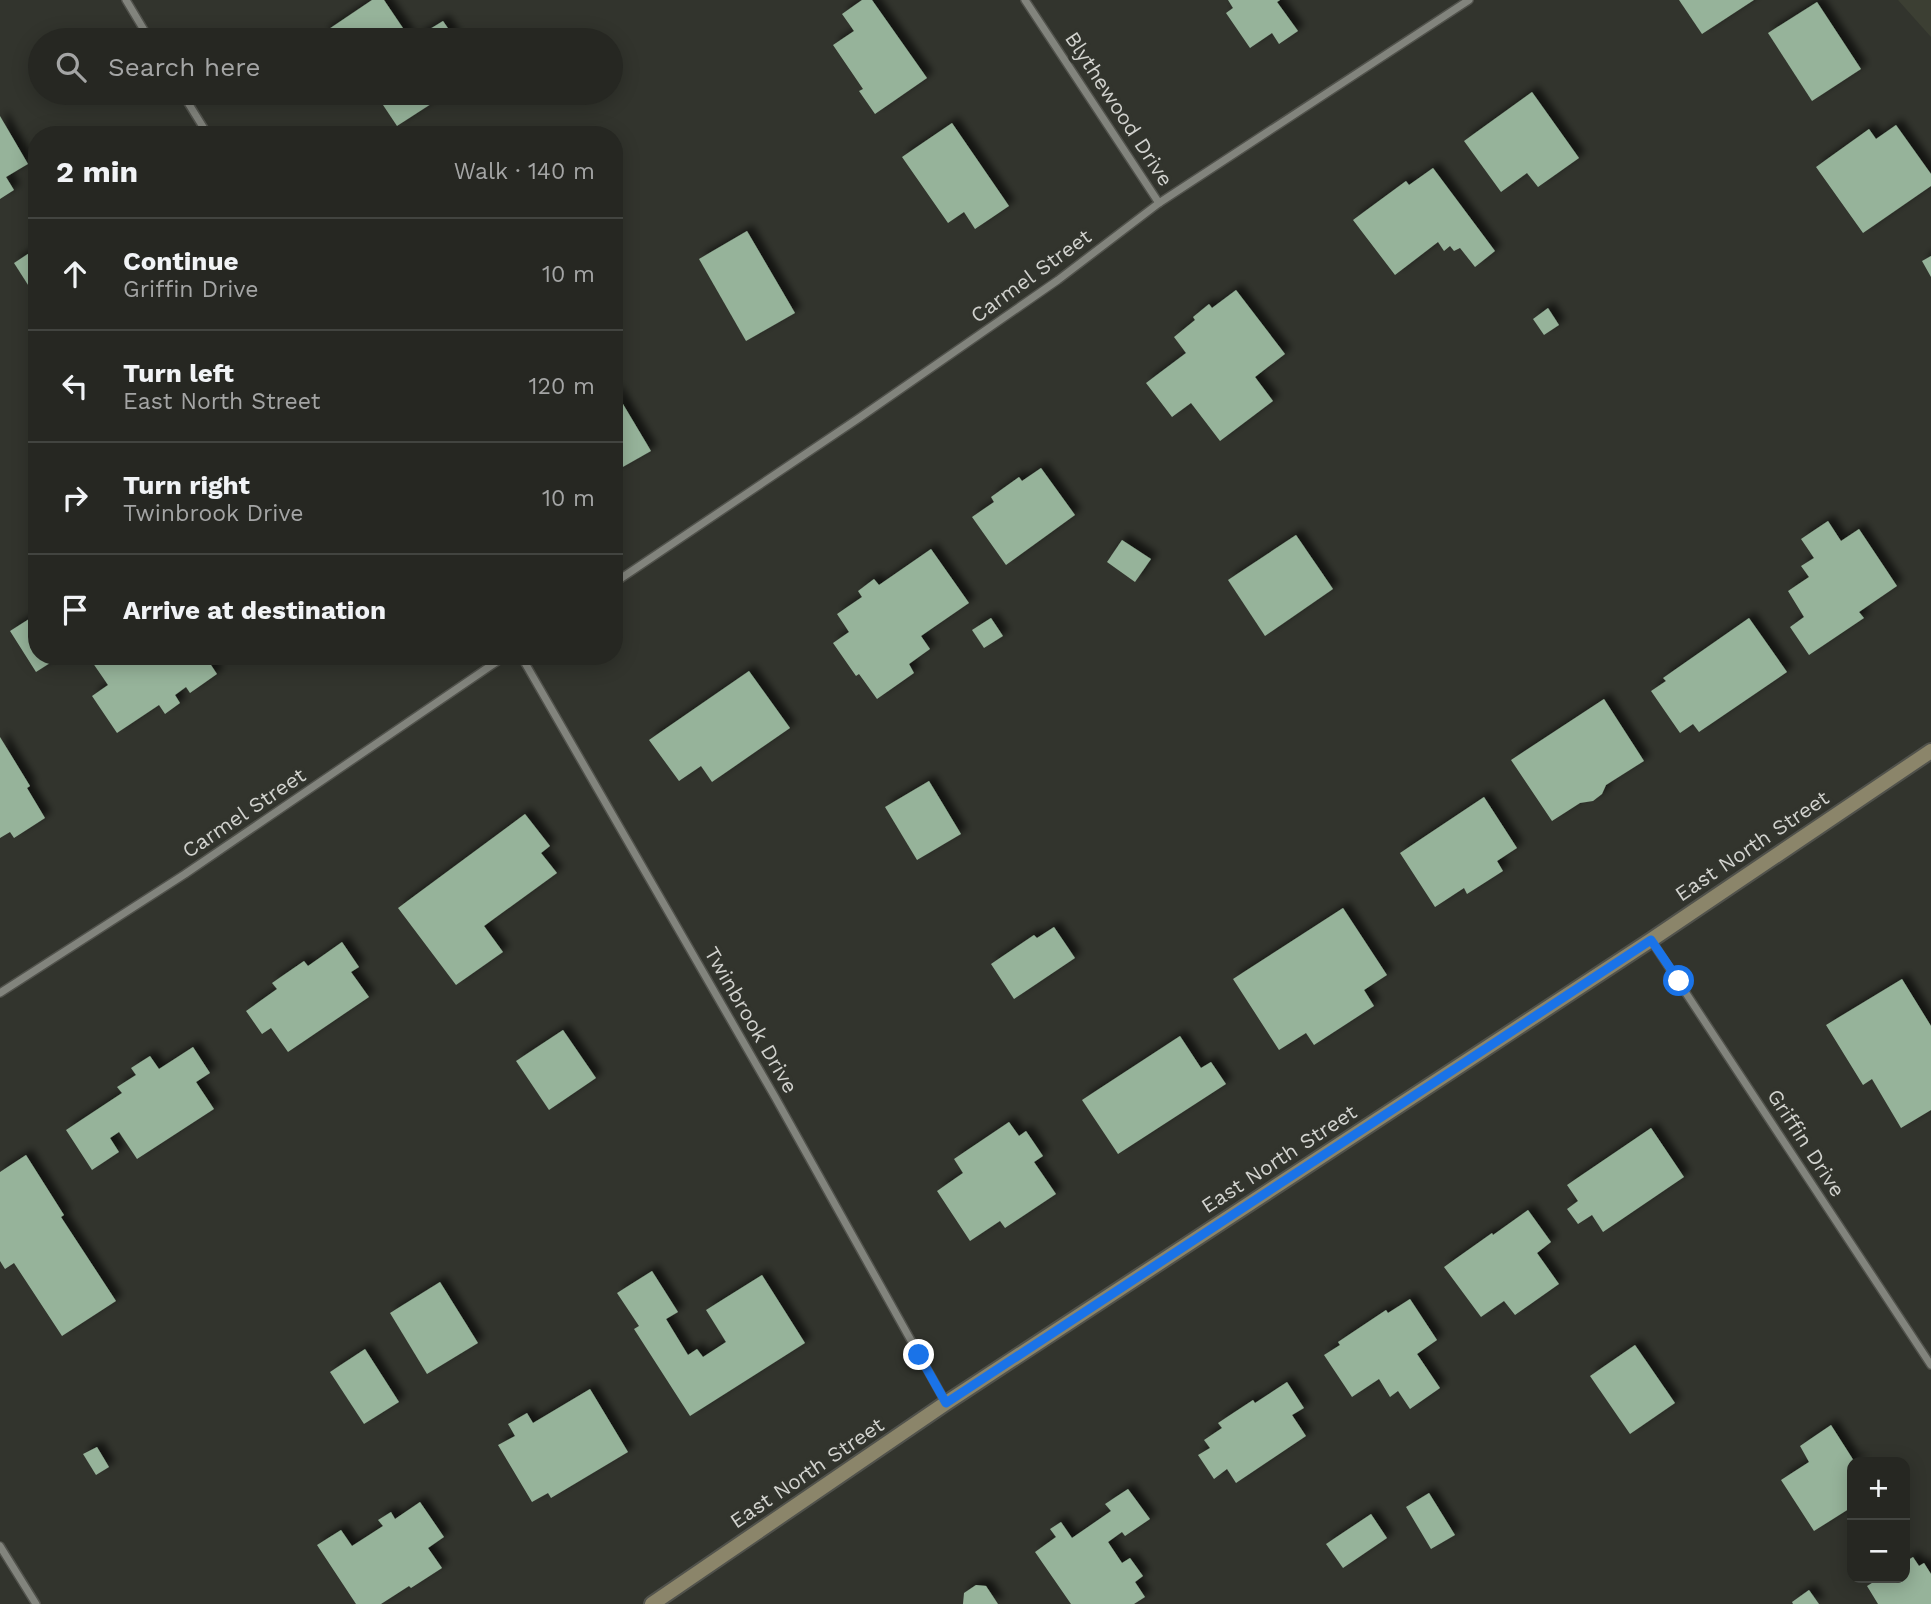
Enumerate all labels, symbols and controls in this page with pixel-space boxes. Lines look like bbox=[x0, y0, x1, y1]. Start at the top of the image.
street label: Blythewood Drive bbox=[1060, 27, 1179, 191]
search box bbox=[28, 28, 623, 105]
icon: search bbox=[52, 48, 90, 86]
text: Search here bbox=[108, 52, 260, 82]
text: 2 min bbox=[56, 154, 138, 189]
text: Walk · 140 m bbox=[454, 158, 595, 185]
street label: Carmel Street bbox=[965, 223, 1096, 328]
text: Continue bbox=[123, 246, 239, 276]
icon: ahead bbox=[56, 255, 94, 293]
text: 10 m bbox=[542, 261, 595, 288]
text: Griffin Drive bbox=[123, 276, 259, 303]
text: Turn left bbox=[123, 358, 234, 388]
icon: left bbox=[56, 367, 94, 405]
text: 120 m bbox=[529, 373, 595, 400]
text: East North Street bbox=[123, 388, 320, 415]
text: Turn right bbox=[123, 470, 250, 500]
icon: right bbox=[56, 479, 94, 517]
text: 10 m bbox=[542, 485, 595, 512]
text: Twinbrook Drive bbox=[123, 500, 304, 527]
icon: arrive bbox=[56, 591, 94, 629]
text: Arrive at destination bbox=[123, 595, 386, 625]
street label: Carmel Street bbox=[177, 762, 310, 863]
street label: East North Street bbox=[1670, 785, 1834, 906]
street label: Twinbrook Drive bbox=[699, 942, 803, 1097]
route start bbox=[1663, 965, 1694, 996]
street label: Griffin Drive bbox=[1762, 1084, 1851, 1201]
street label: East North Street bbox=[1196, 1099, 1361, 1218]
route end bbox=[903, 1339, 934, 1370]
street label: East North Street bbox=[725, 1412, 889, 1533]
map controls bbox=[1847, 1457, 1910, 1583]
button: + bbox=[1847, 1457, 1910, 1520]
button: − bbox=[1847, 1520, 1910, 1583]

